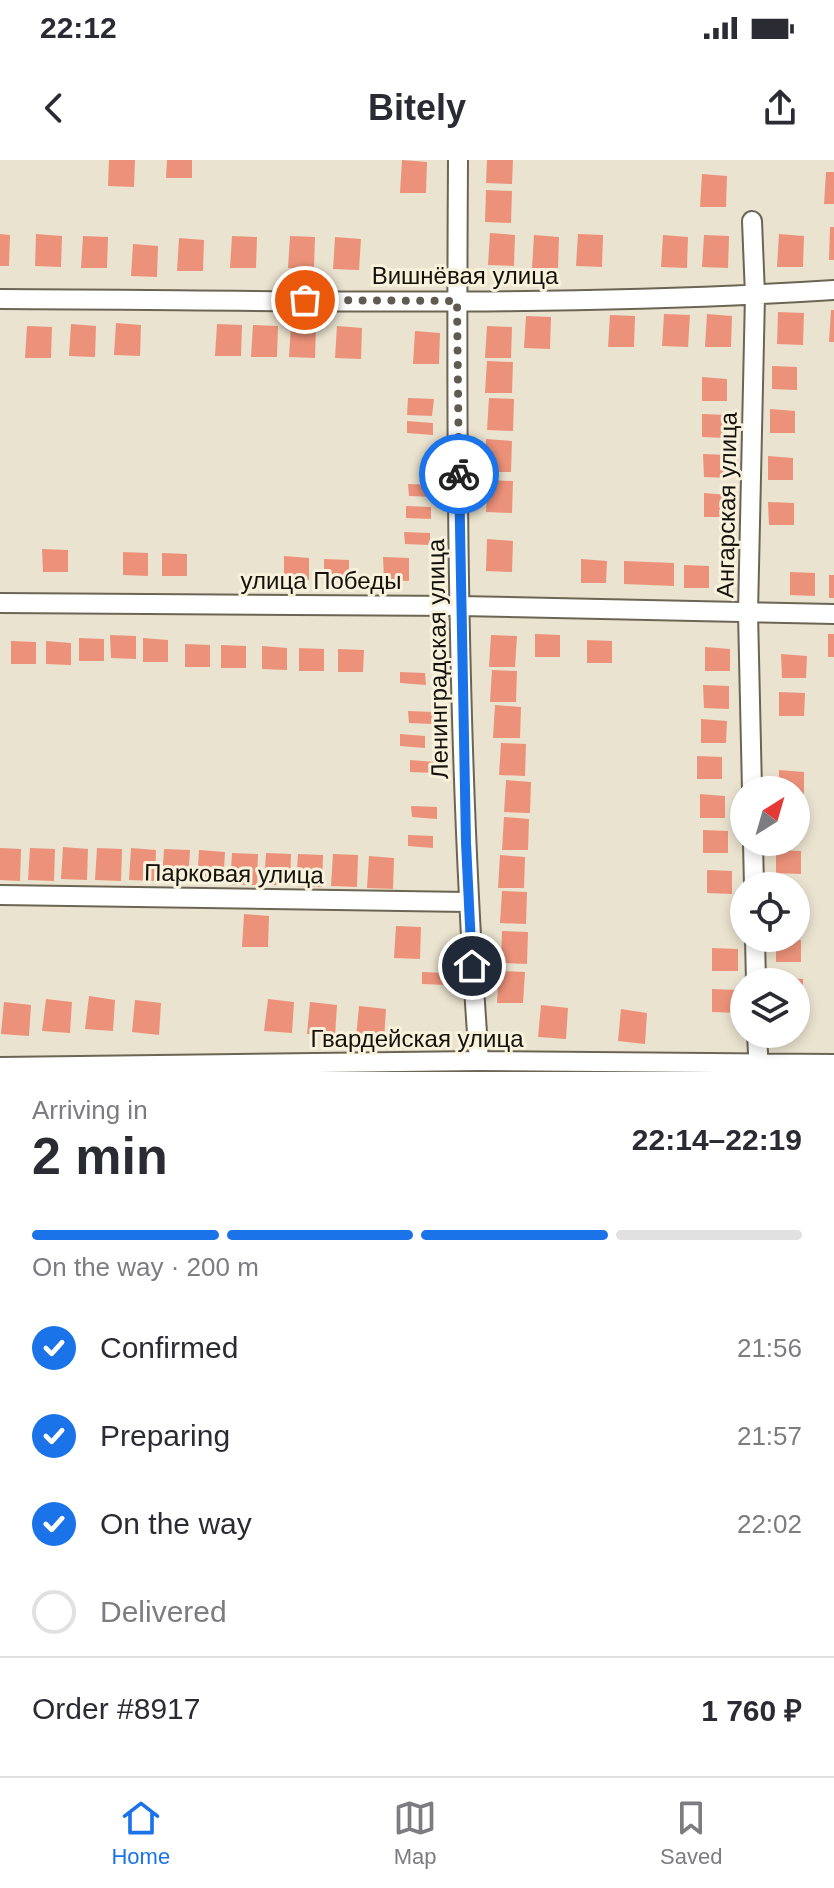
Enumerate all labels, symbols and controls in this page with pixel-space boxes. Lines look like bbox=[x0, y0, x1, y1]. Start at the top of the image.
text: 22:12 bbox=[40, 11, 117, 44]
icon: back bbox=[32, 86, 76, 130]
icon: share bbox=[758, 86, 802, 130]
text: Bitely bbox=[368, 87, 466, 128]
street label: Вишнёвая улица bbox=[372, 262, 559, 289]
pin bbox=[271, 266, 339, 334]
icon: bag bbox=[283, 278, 327, 322]
street label: Ангарская улица bbox=[711, 411, 742, 598]
courier bbox=[419, 434, 499, 514]
icon: bike bbox=[437, 452, 481, 496]
street label: Ленинградская улица bbox=[422, 538, 453, 779]
street label: улица Победы bbox=[241, 567, 401, 594]
north arrow bbox=[730, 776, 810, 856]
map controls bbox=[730, 776, 810, 1048]
street label: Парковая улица bbox=[144, 858, 325, 889]
button: locate bbox=[730, 872, 810, 952]
pin bbox=[438, 932, 506, 1000]
icon: home bbox=[450, 944, 494, 988]
button: layers bbox=[730, 968, 810, 1048]
street label: Гвардейская улица bbox=[310, 1025, 524, 1052]
text: Arriving in bbox=[32, 1095, 148, 1125]
text: 22:14–22:19 bbox=[632, 1123, 802, 1156]
text: 2 min bbox=[32, 1127, 168, 1185]
text: On the way · 200 m bbox=[32, 1252, 259, 1282]
icon: check bbox=[32, 1326, 76, 1370]
text: Confirmed bbox=[100, 1331, 238, 1364]
text: 21:56 bbox=[737, 1333, 802, 1363]
icon: check bbox=[32, 1414, 76, 1458]
text: Preparing bbox=[100, 1419, 230, 1452]
text: 21:57 bbox=[737, 1421, 802, 1451]
icon: check bbox=[32, 1502, 76, 1546]
text: On the way bbox=[100, 1507, 252, 1540]
text: 22:02 bbox=[737, 1509, 802, 1539]
text: Delivered bbox=[100, 1595, 227, 1628]
text: Order #8917 bbox=[32, 1692, 200, 1725]
text: 1 760 ₽ bbox=[701, 1694, 802, 1727]
tab: Home bbox=[111, 1796, 170, 1870]
tab: Map bbox=[393, 1796, 437, 1870]
tab: Saved bbox=[660, 1796, 723, 1870]

